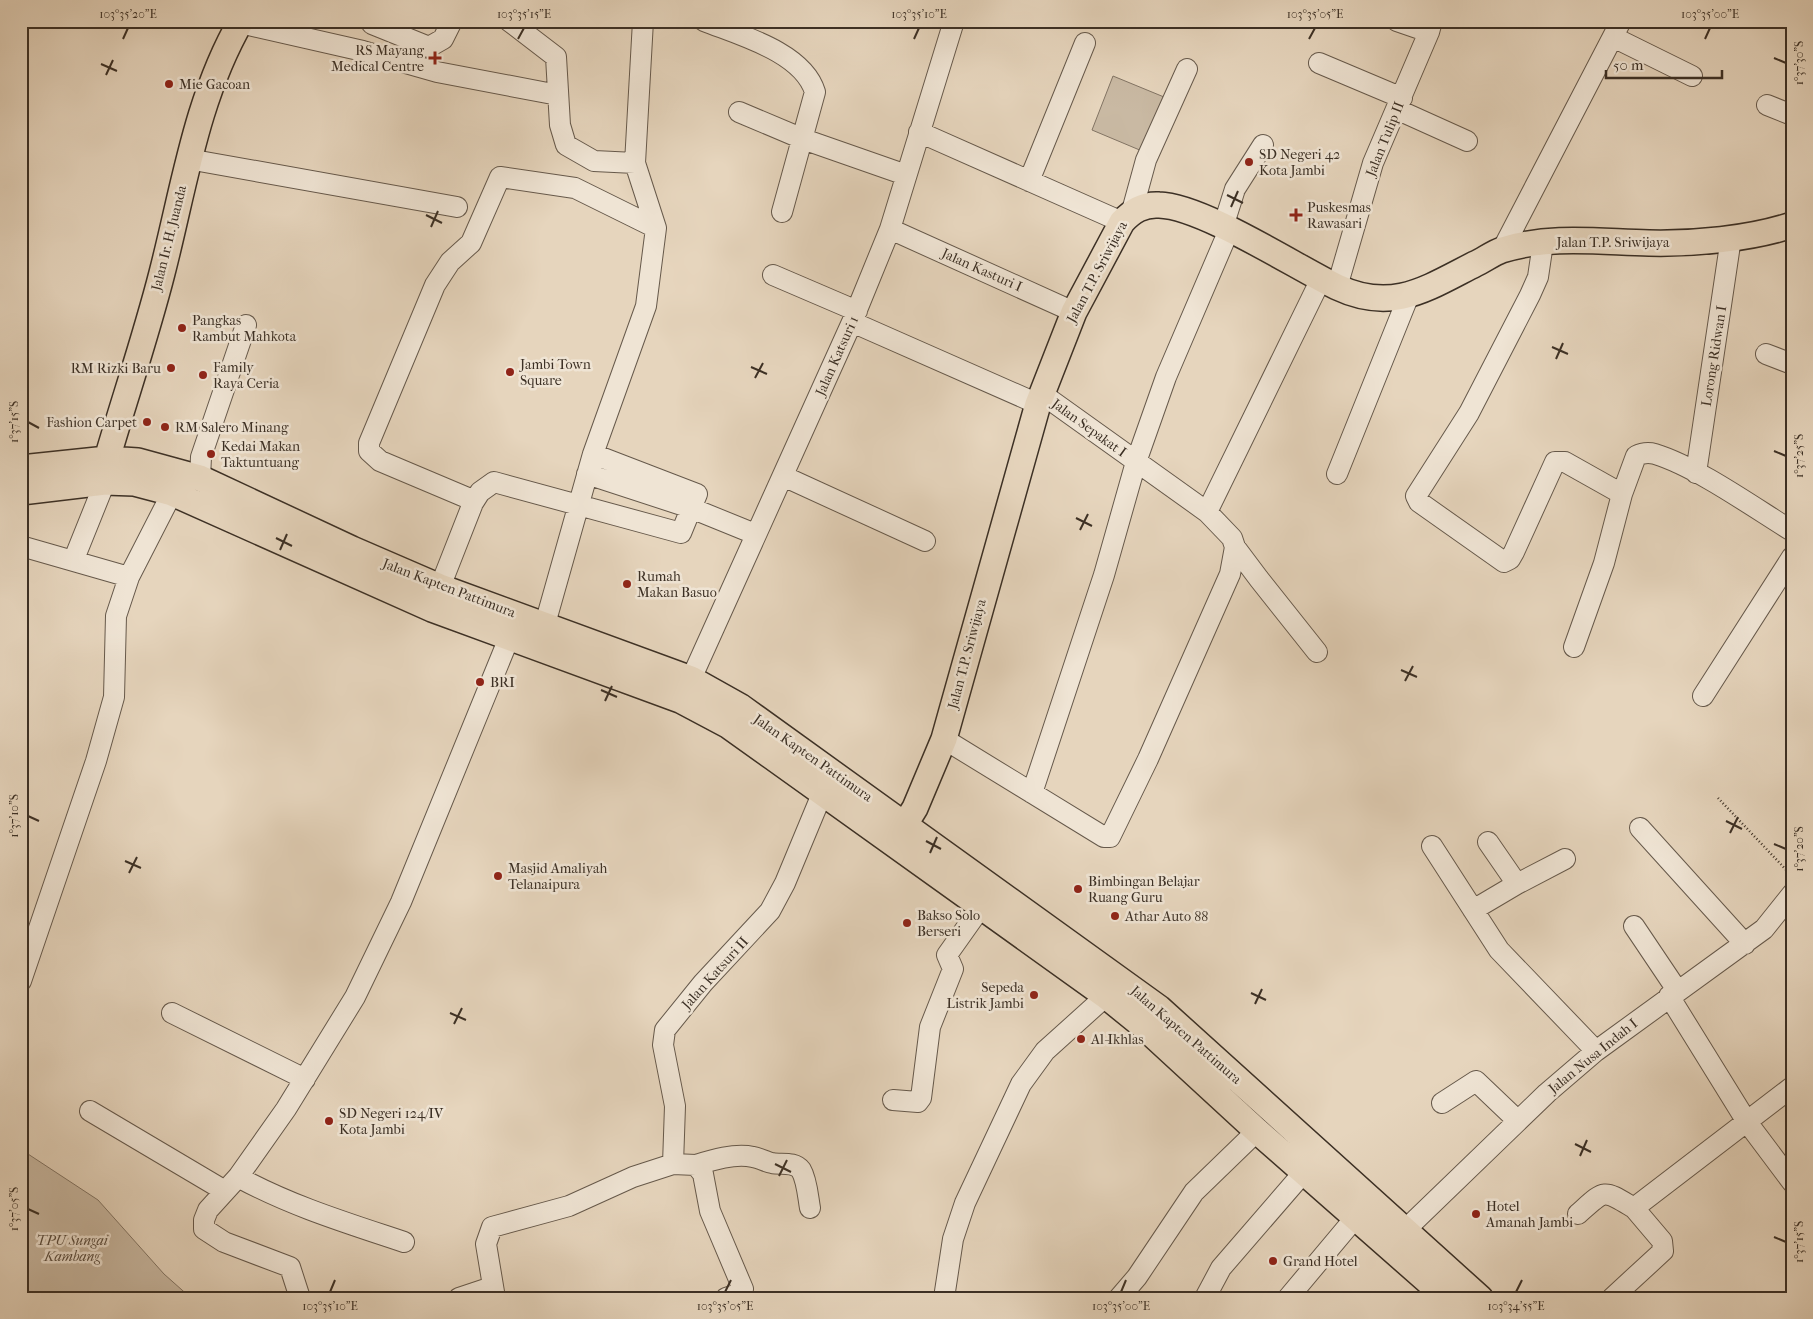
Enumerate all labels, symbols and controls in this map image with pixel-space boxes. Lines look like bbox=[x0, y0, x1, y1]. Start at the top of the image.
text: 103°35'20"E bbox=[99, 7, 157, 21]
text: 103°35'15"E bbox=[497, 7, 551, 21]
text: 103°35'10"E bbox=[891, 7, 947, 21]
text: 103°35'05"E bbox=[1287, 7, 1343, 21]
text: 103°35'00"E bbox=[1681, 7, 1739, 21]
text: 1°37'30"S bbox=[1792, 41, 1806, 85]
place label: RS Mayang Medical Centre bbox=[331, 42, 425, 75]
scale bar bbox=[1606, 48, 1722, 80]
marker: RS Mayang Medical Centre bbox=[428, 51, 442, 65]
text: 50 m bbox=[1613, 56, 1644, 74]
place label: Mie Gacoan bbox=[179, 76, 250, 93]
marker: Mie Gacoan bbox=[163, 78, 175, 90]
street label: Jalan Tulip II bbox=[1362, 98, 1408, 180]
place label: SD Negeri 42 Kota Jambi bbox=[1259, 146, 1340, 179]
marker: SD Negeri 42 Kota Jambi bbox=[1243, 156, 1255, 168]
street label: Jalan Ir. H. Juanda bbox=[147, 183, 190, 293]
place label: Puskesmas Rawasari bbox=[1307, 199, 1371, 232]
marker: Puskesmas Rawasari bbox=[1289, 208, 1303, 222]
street label: Jalan T.P. Sriwijaya bbox=[1063, 218, 1131, 327]
street label: Jalan T.P. Sriwijaya bbox=[1556, 234, 1670, 251]
street label: Jalan Kasturi I bbox=[938, 244, 1025, 296]
street label: Lorong Ridwan I bbox=[1698, 304, 1730, 408]
place label: Pangkas Rambut Mahkota bbox=[192, 312, 297, 345]
street label: Jalan Katsuri 1 bbox=[811, 313, 862, 400]
marker: Pangkas Rambut Mahkota bbox=[176, 322, 188, 334]
place label: Jambi Town Square bbox=[519, 356, 591, 389]
place label: Family Raya Ceria bbox=[213, 359, 280, 392]
place label: RM Rizki Baru bbox=[71, 360, 161, 377]
marker: RM Rizki Baru bbox=[165, 362, 177, 374]
marker: Jambi Town Square bbox=[504, 366, 516, 378]
marker: Family Raya Ceria bbox=[197, 369, 209, 381]
street label: Jalan Sepakat I bbox=[1047, 395, 1130, 461]
text: 1°37'15"S bbox=[7, 401, 21, 443]
place label: Fashion Carpet bbox=[46, 414, 137, 431]
marker: Fashion Carpet bbox=[141, 416, 153, 428]
place label: RM Salero Minang bbox=[175, 419, 289, 436]
marker: RM Salero Minang bbox=[159, 421, 171, 433]
text: 1°37'25"S bbox=[1792, 434, 1806, 478]
place label: Kedai Makan Taktuntuang bbox=[221, 438, 300, 471]
marker: Kedai Makan Taktuntuang bbox=[205, 448, 217, 460]
street label: Jalan Kapten Pattimura bbox=[379, 554, 518, 621]
place label: Rumah Makan Basuo bbox=[637, 568, 717, 601]
marker: Rumah Makan Basuo bbox=[621, 578, 633, 590]
street label: Jalan T.P. Sriwijaya bbox=[944, 597, 990, 712]
place label: BRI bbox=[490, 674, 515, 691]
marker: BRI bbox=[474, 676, 486, 688]
street label: Jalan Kapten Pattimura bbox=[749, 710, 876, 806]
text: 1°37'10"S bbox=[7, 794, 21, 838]
text: 1°37'20"S bbox=[1792, 826, 1806, 872]
place label: Masjid Amaliyah Telanaipura bbox=[508, 860, 607, 893]
marker: Masjid Amaliyah Telanaipura bbox=[492, 870, 504, 882]
place label: Bimbingan Belajar Ruang Guru bbox=[1088, 873, 1200, 906]
marker: Bimbingan Belajar Ruang Guru bbox=[1072, 883, 1084, 895]
place label: Bakso Solo Berseri bbox=[917, 907, 980, 940]
place label: Athar Auto 88 bbox=[1124, 908, 1208, 925]
marker: Athar Auto 88 bbox=[1109, 910, 1121, 922]
marker: Bakso Solo Berseri bbox=[901, 917, 913, 929]
street label: Jalan Katsuri II bbox=[677, 933, 752, 1014]
place label: Sepeda Listrik Jambi bbox=[947, 979, 1025, 1012]
street label: Jalan Kapten Pattimura bbox=[1126, 982, 1245, 1088]
marker: Sepeda Listrik Jambi bbox=[1028, 989, 1040, 1001]
street label: Jalan Nusa Indah I bbox=[1544, 1015, 1641, 1098]
place label: Al-Ikhlas bbox=[1090, 1031, 1144, 1048]
marker: Al-Ikhlas bbox=[1075, 1033, 1087, 1045]
place label: SD Negeri 124/IV Kota Jambi bbox=[339, 1105, 444, 1138]
marker: SD Negeri 124/IV Kota Jambi bbox=[323, 1115, 335, 1127]
text: 1°37'05"S bbox=[7, 1187, 21, 1231]
place label: Hotel Amanah Jambi bbox=[1485, 1198, 1573, 1231]
marker: Hotel Amanah Jambi bbox=[1470, 1208, 1482, 1220]
text: 1°37'15"S bbox=[1792, 1221, 1806, 1263]
park label: TPU Sungai Kambang bbox=[36, 1232, 109, 1265]
place label: Grand Hotel bbox=[1283, 1253, 1358, 1270]
marker: Grand Hotel bbox=[1267, 1255, 1279, 1267]
text: 103°35'10"E bbox=[302, 1299, 358, 1313]
text: 103°35'05"E bbox=[697, 1299, 753, 1313]
text: 103°35'00"E bbox=[1092, 1299, 1150, 1313]
text: 103°34'55"E bbox=[1487, 1299, 1545, 1313]

